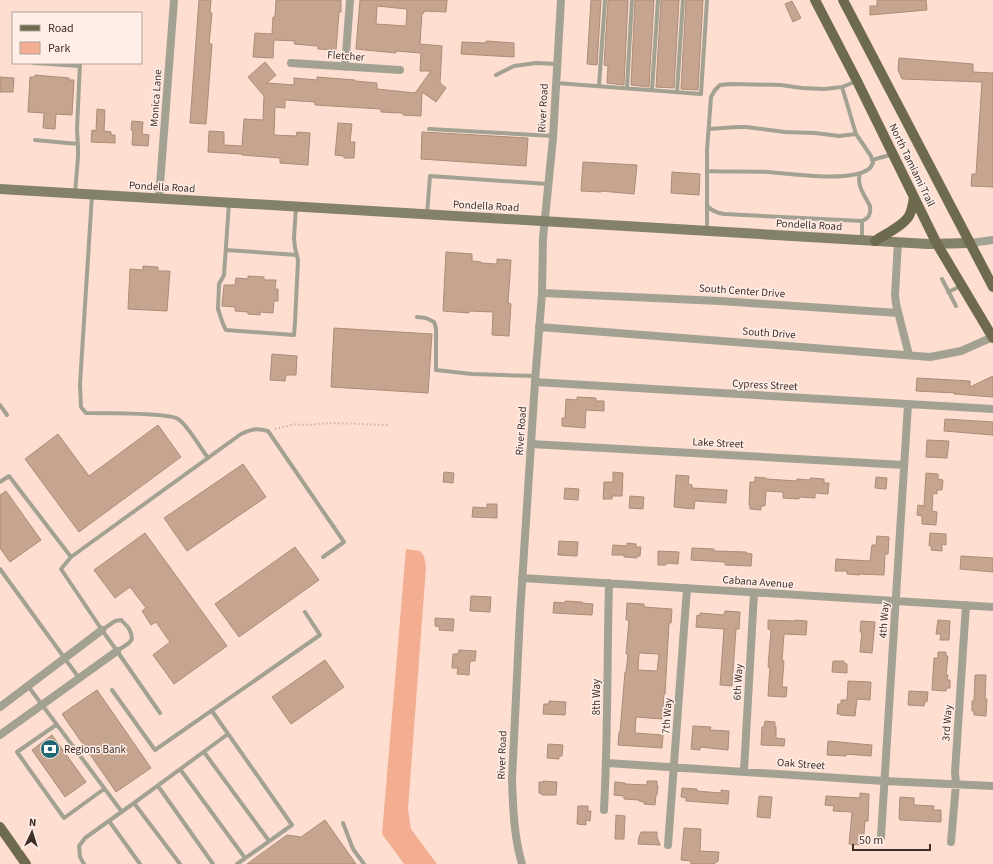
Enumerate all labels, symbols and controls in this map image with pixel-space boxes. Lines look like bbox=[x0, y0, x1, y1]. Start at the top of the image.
legend bbox=[12, 12, 142, 64]
text: Road bbox=[48, 20, 74, 37]
text: Park bbox=[48, 40, 70, 57]
street label: Fletcher bbox=[327, 47, 365, 65]
street label: Monica Lane bbox=[147, 68, 166, 127]
street label: River Road bbox=[534, 83, 552, 133]
street label: North Tamiami Trail bbox=[885, 121, 939, 209]
street label: Pondella Road bbox=[128, 178, 196, 196]
street label: Pondella Road bbox=[452, 197, 520, 215]
street label: Pondella Road bbox=[775, 216, 843, 234]
street label: South Center Drive bbox=[698, 281, 786, 302]
street label: South Drive bbox=[742, 324, 797, 342]
street label: Cypress Street bbox=[732, 376, 798, 394]
street label: River Road bbox=[512, 406, 530, 456]
street label: Lake Street bbox=[692, 434, 744, 452]
street label: Cabana Avenue bbox=[722, 572, 794, 592]
street label: 4th Way bbox=[875, 601, 893, 639]
street label: 6th Way bbox=[730, 663, 746, 701]
street label: 8th Way bbox=[589, 679, 604, 715]
street label: 7th Way bbox=[658, 697, 676, 735]
street label: 3rd Way bbox=[938, 704, 956, 742]
street label: River Road bbox=[494, 730, 510, 780]
bank icon: Regions Bank bbox=[39, 738, 61, 760]
place label: Regions Bank bbox=[64, 742, 127, 757]
street label: Oak Street bbox=[777, 755, 826, 773]
north arrow bbox=[12, 812, 52, 852]
text: N bbox=[28, 815, 37, 830]
scale bar bbox=[853, 826, 930, 852]
text: 50 m bbox=[859, 832, 883, 849]

